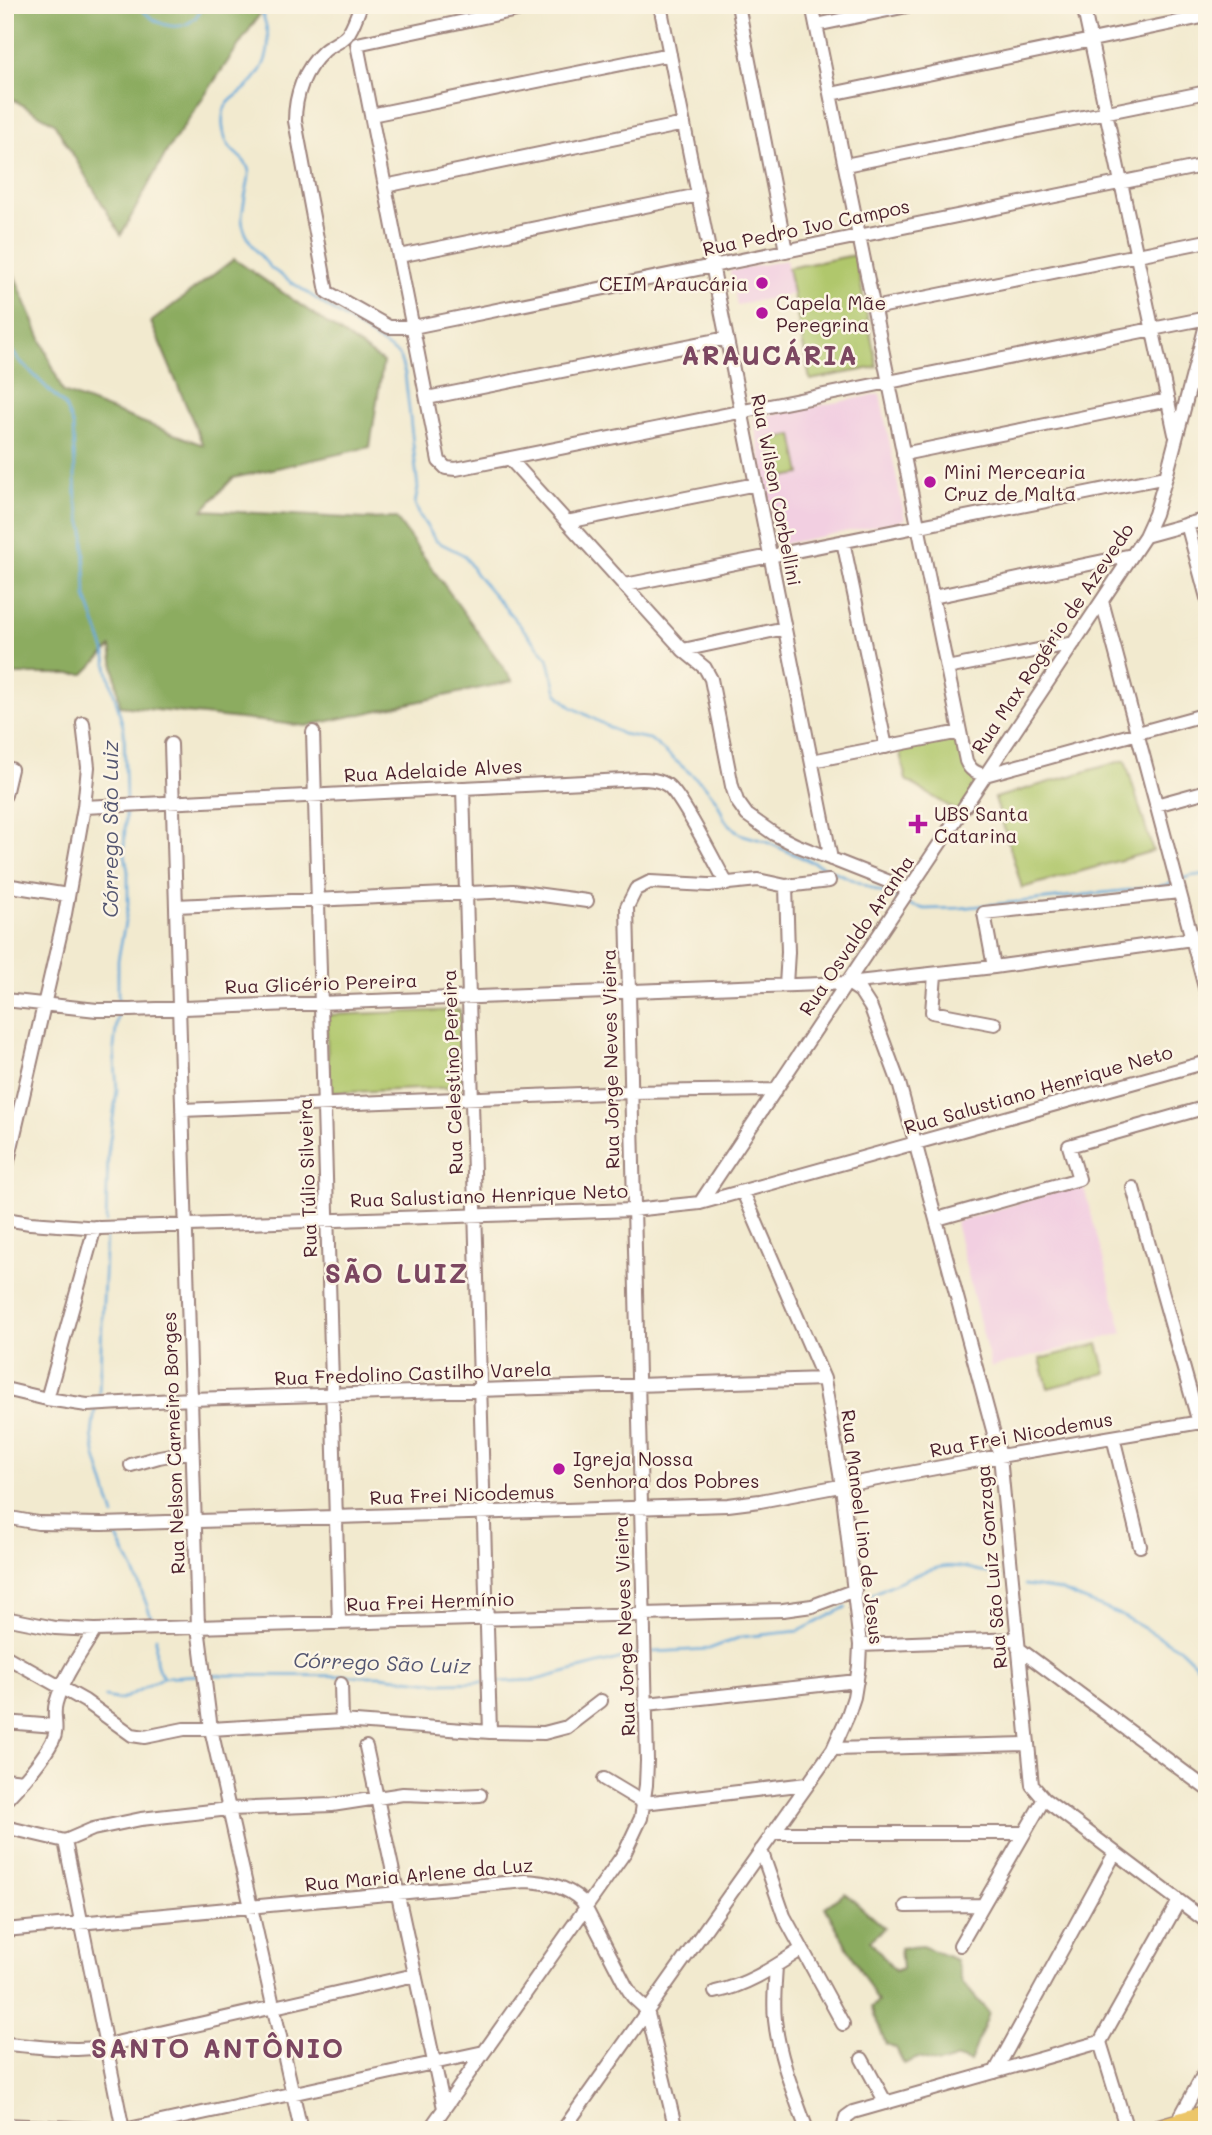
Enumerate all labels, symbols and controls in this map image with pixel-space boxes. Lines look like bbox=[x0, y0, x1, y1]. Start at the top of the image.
street label: Rua Pedro Ivo Campos bbox=[700, 193, 912, 261]
place label: CEIM Araucária bbox=[599, 271, 748, 296]
marker: CEIM Araucária bbox=[754, 275, 770, 291]
place label: Capela Mãe Peregrina bbox=[776, 290, 886, 337]
marker: Capela Mãe Peregrina bbox=[754, 305, 770, 321]
district label: ARAUCÁRIA bbox=[681, 338, 859, 372]
street label: Rua Wilson Corbellini bbox=[746, 392, 808, 588]
place label: Mini Mercearia Cruz de Malta bbox=[944, 459, 1086, 506]
marker: Mini Mercearia Cruz de Malta bbox=[922, 474, 938, 490]
street label: Rua Max Rogério de Azevedo bbox=[965, 518, 1139, 758]
water label: Córrego São Luiz bbox=[96, 740, 123, 918]
street label: Rua Adelaide Alves bbox=[343, 753, 523, 787]
place label: UBS Santa Catarina bbox=[934, 801, 1029, 848]
marker: UBS Santa Catarina bbox=[908, 814, 928, 834]
street label: Rua Osvaldo Aranha bbox=[793, 850, 919, 1020]
street label: Rua Jorge Neves Vieira bbox=[596, 949, 624, 1169]
street label: Rua Glicério Pereira bbox=[224, 967, 418, 999]
street label: Rua Celestino Pereira bbox=[436, 969, 468, 1175]
street label: Rua Salustiano Henrique Neto bbox=[901, 1039, 1175, 1139]
street label: Rua Túlio Silveira bbox=[292, 1098, 322, 1258]
street label: Rua Salustiano Henrique Neto bbox=[349, 1178, 629, 1212]
district label: SÃO LUIZ bbox=[325, 1256, 469, 1290]
street label: Rua Nelson Carneiro Borges bbox=[156, 1311, 190, 1575]
street label: Rua Fredolino Castilho Varela bbox=[274, 1356, 552, 1390]
street label: Rua Frei Nicodemus bbox=[928, 1406, 1114, 1462]
street label: Rua Manoel Lino de Jesus bbox=[836, 1408, 890, 1646]
place label: Igreja Nossa Senhora dos Pobres bbox=[573, 1446, 760, 1493]
marker: Igreja Nossa Senhora dos Pobres bbox=[551, 1461, 567, 1477]
street label: Rua São Luiz Gonzaga bbox=[970, 1464, 1012, 1670]
street label: Rua Frei Nicodemus bbox=[369, 1478, 555, 1510]
street label: Rua Jorge Neves Vieira bbox=[608, 1515, 640, 1737]
street label: Rua Frei Hermínio bbox=[346, 1586, 514, 1616]
water label: Córrego São Luiz bbox=[293, 1645, 472, 1679]
street label: Rua Maria Arlene da Luz bbox=[304, 1852, 534, 1896]
district label: SANTO ANTÔNIO bbox=[91, 2031, 345, 2065]

